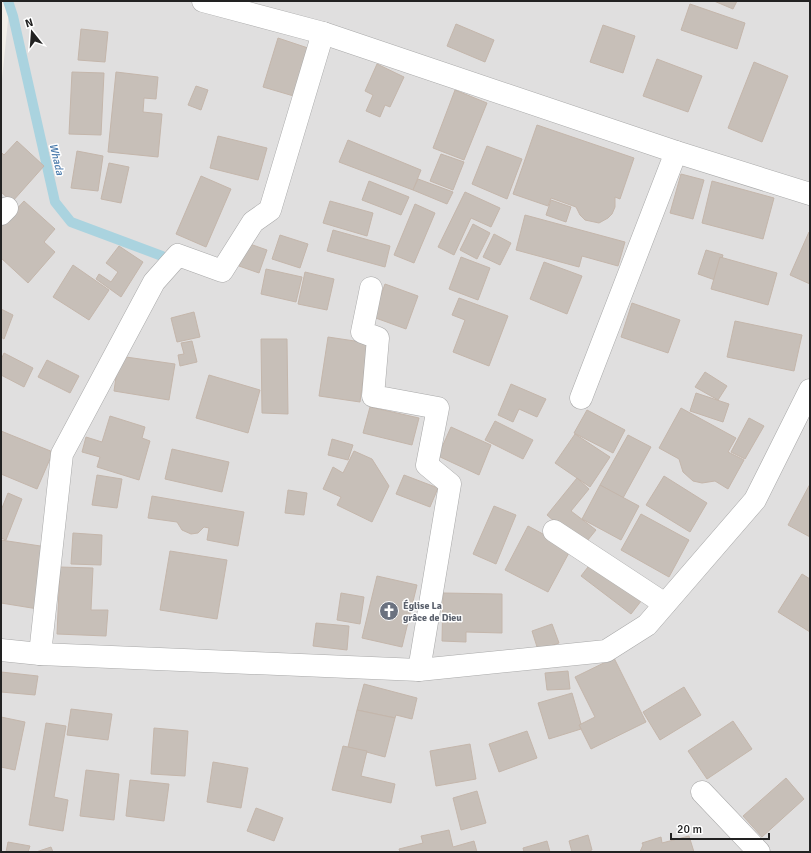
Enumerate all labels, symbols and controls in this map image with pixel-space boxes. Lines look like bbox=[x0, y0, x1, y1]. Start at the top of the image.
north arrow bbox=[12, 12, 52, 52]
text: N bbox=[24, 16, 35, 30]
water label: Whada bbox=[47, 142, 67, 177]
place label: Église La grâce de Dieu bbox=[403, 599, 462, 624]
church icon: Église La grâce de Dieu bbox=[378, 600, 400, 622]
scale bar bbox=[671, 815, 769, 841]
text: 20 m bbox=[677, 822, 702, 837]

